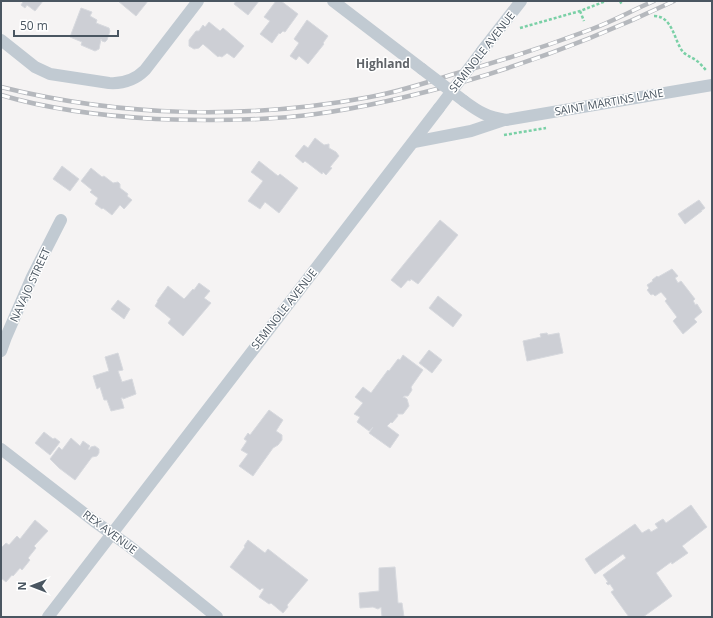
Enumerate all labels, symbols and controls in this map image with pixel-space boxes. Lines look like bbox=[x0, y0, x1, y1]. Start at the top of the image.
street label: SEMINOLE AVENUE bbox=[445, 8, 518, 95]
scale bar bbox=[14, 12, 118, 38]
text: 50 m bbox=[20, 17, 48, 34]
district label: Highland bbox=[356, 55, 410, 72]
street label: SAINT MARTINS LANE bbox=[553, 85, 665, 118]
street label: NAVAJO STREET bbox=[6, 245, 53, 324]
street label: SEMINOLE AVENUE bbox=[247, 265, 320, 352]
street label: REX AVENUE bbox=[80, 506, 140, 557]
north arrow bbox=[12, 566, 52, 606]
text: N bbox=[14, 582, 29, 590]

